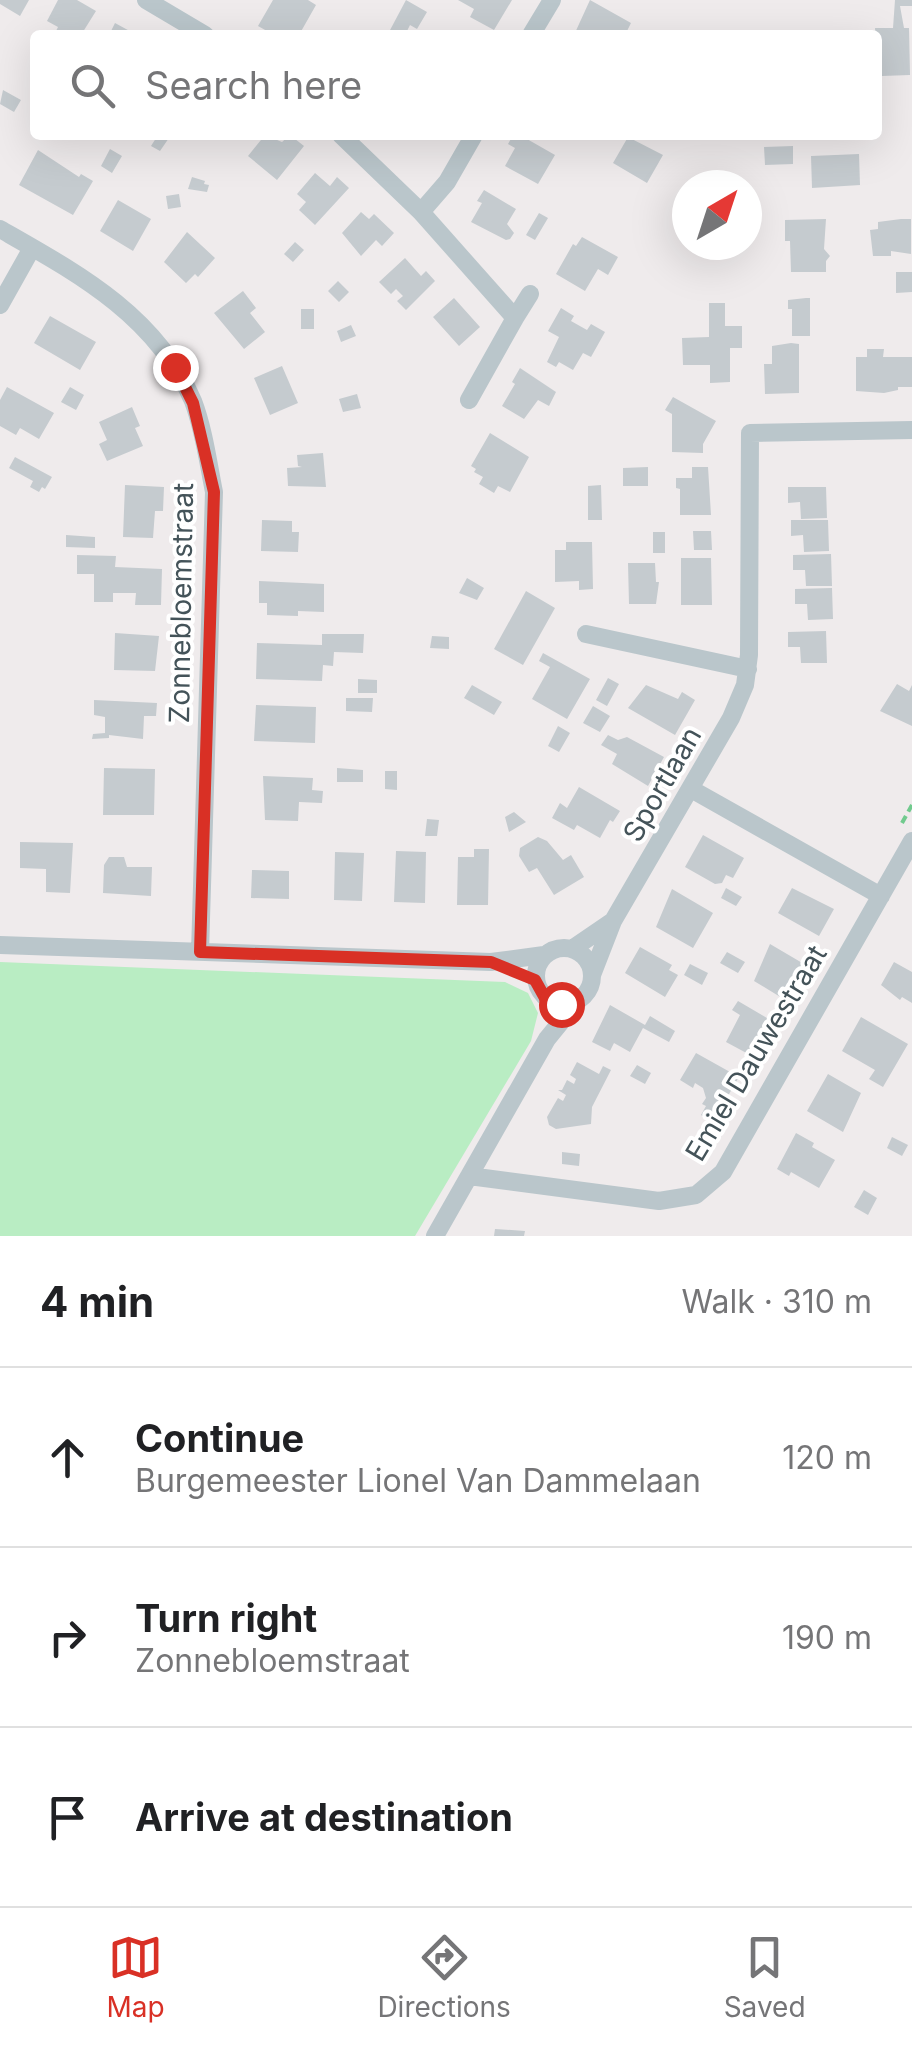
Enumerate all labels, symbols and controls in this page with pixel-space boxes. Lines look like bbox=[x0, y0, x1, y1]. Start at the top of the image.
search box bbox=[30, 30, 882, 140]
icon: search bbox=[65, 58, 120, 113]
text: Search here bbox=[145, 62, 362, 108]
north arrow bbox=[672, 170, 762, 260]
route end bbox=[153, 345, 199, 391]
street label: Zonnebloemstraat bbox=[162, 482, 200, 724]
street label: Sportlaan bbox=[616, 721, 708, 847]
street label: Emiel Dauwestraat bbox=[678, 939, 834, 1167]
route start bbox=[539, 982, 585, 1028]
text: 4 min bbox=[40, 1276, 154, 1327]
text: Walk · 310 m bbox=[682, 1282, 872, 1321]
text: Continue bbox=[135, 1415, 304, 1461]
icon: ahead bbox=[40, 1430, 95, 1485]
text: 120 m bbox=[782, 1438, 872, 1477]
text: Burgemeester Lionel Van Dammelaan bbox=[135, 1461, 701, 1500]
text: Turn right bbox=[135, 1595, 317, 1641]
icon: right bbox=[40, 1610, 95, 1665]
text: 190 m bbox=[782, 1618, 872, 1657]
text: Zonnebloemstraat bbox=[135, 1641, 410, 1680]
icon: arrive bbox=[40, 1790, 95, 1845]
text: Arrive at destination bbox=[135, 1794, 513, 1840]
tab: Map bbox=[106, 1930, 165, 2024]
tab: Directions bbox=[377, 1930, 511, 2024]
tab: Saved bbox=[724, 1930, 806, 2024]

